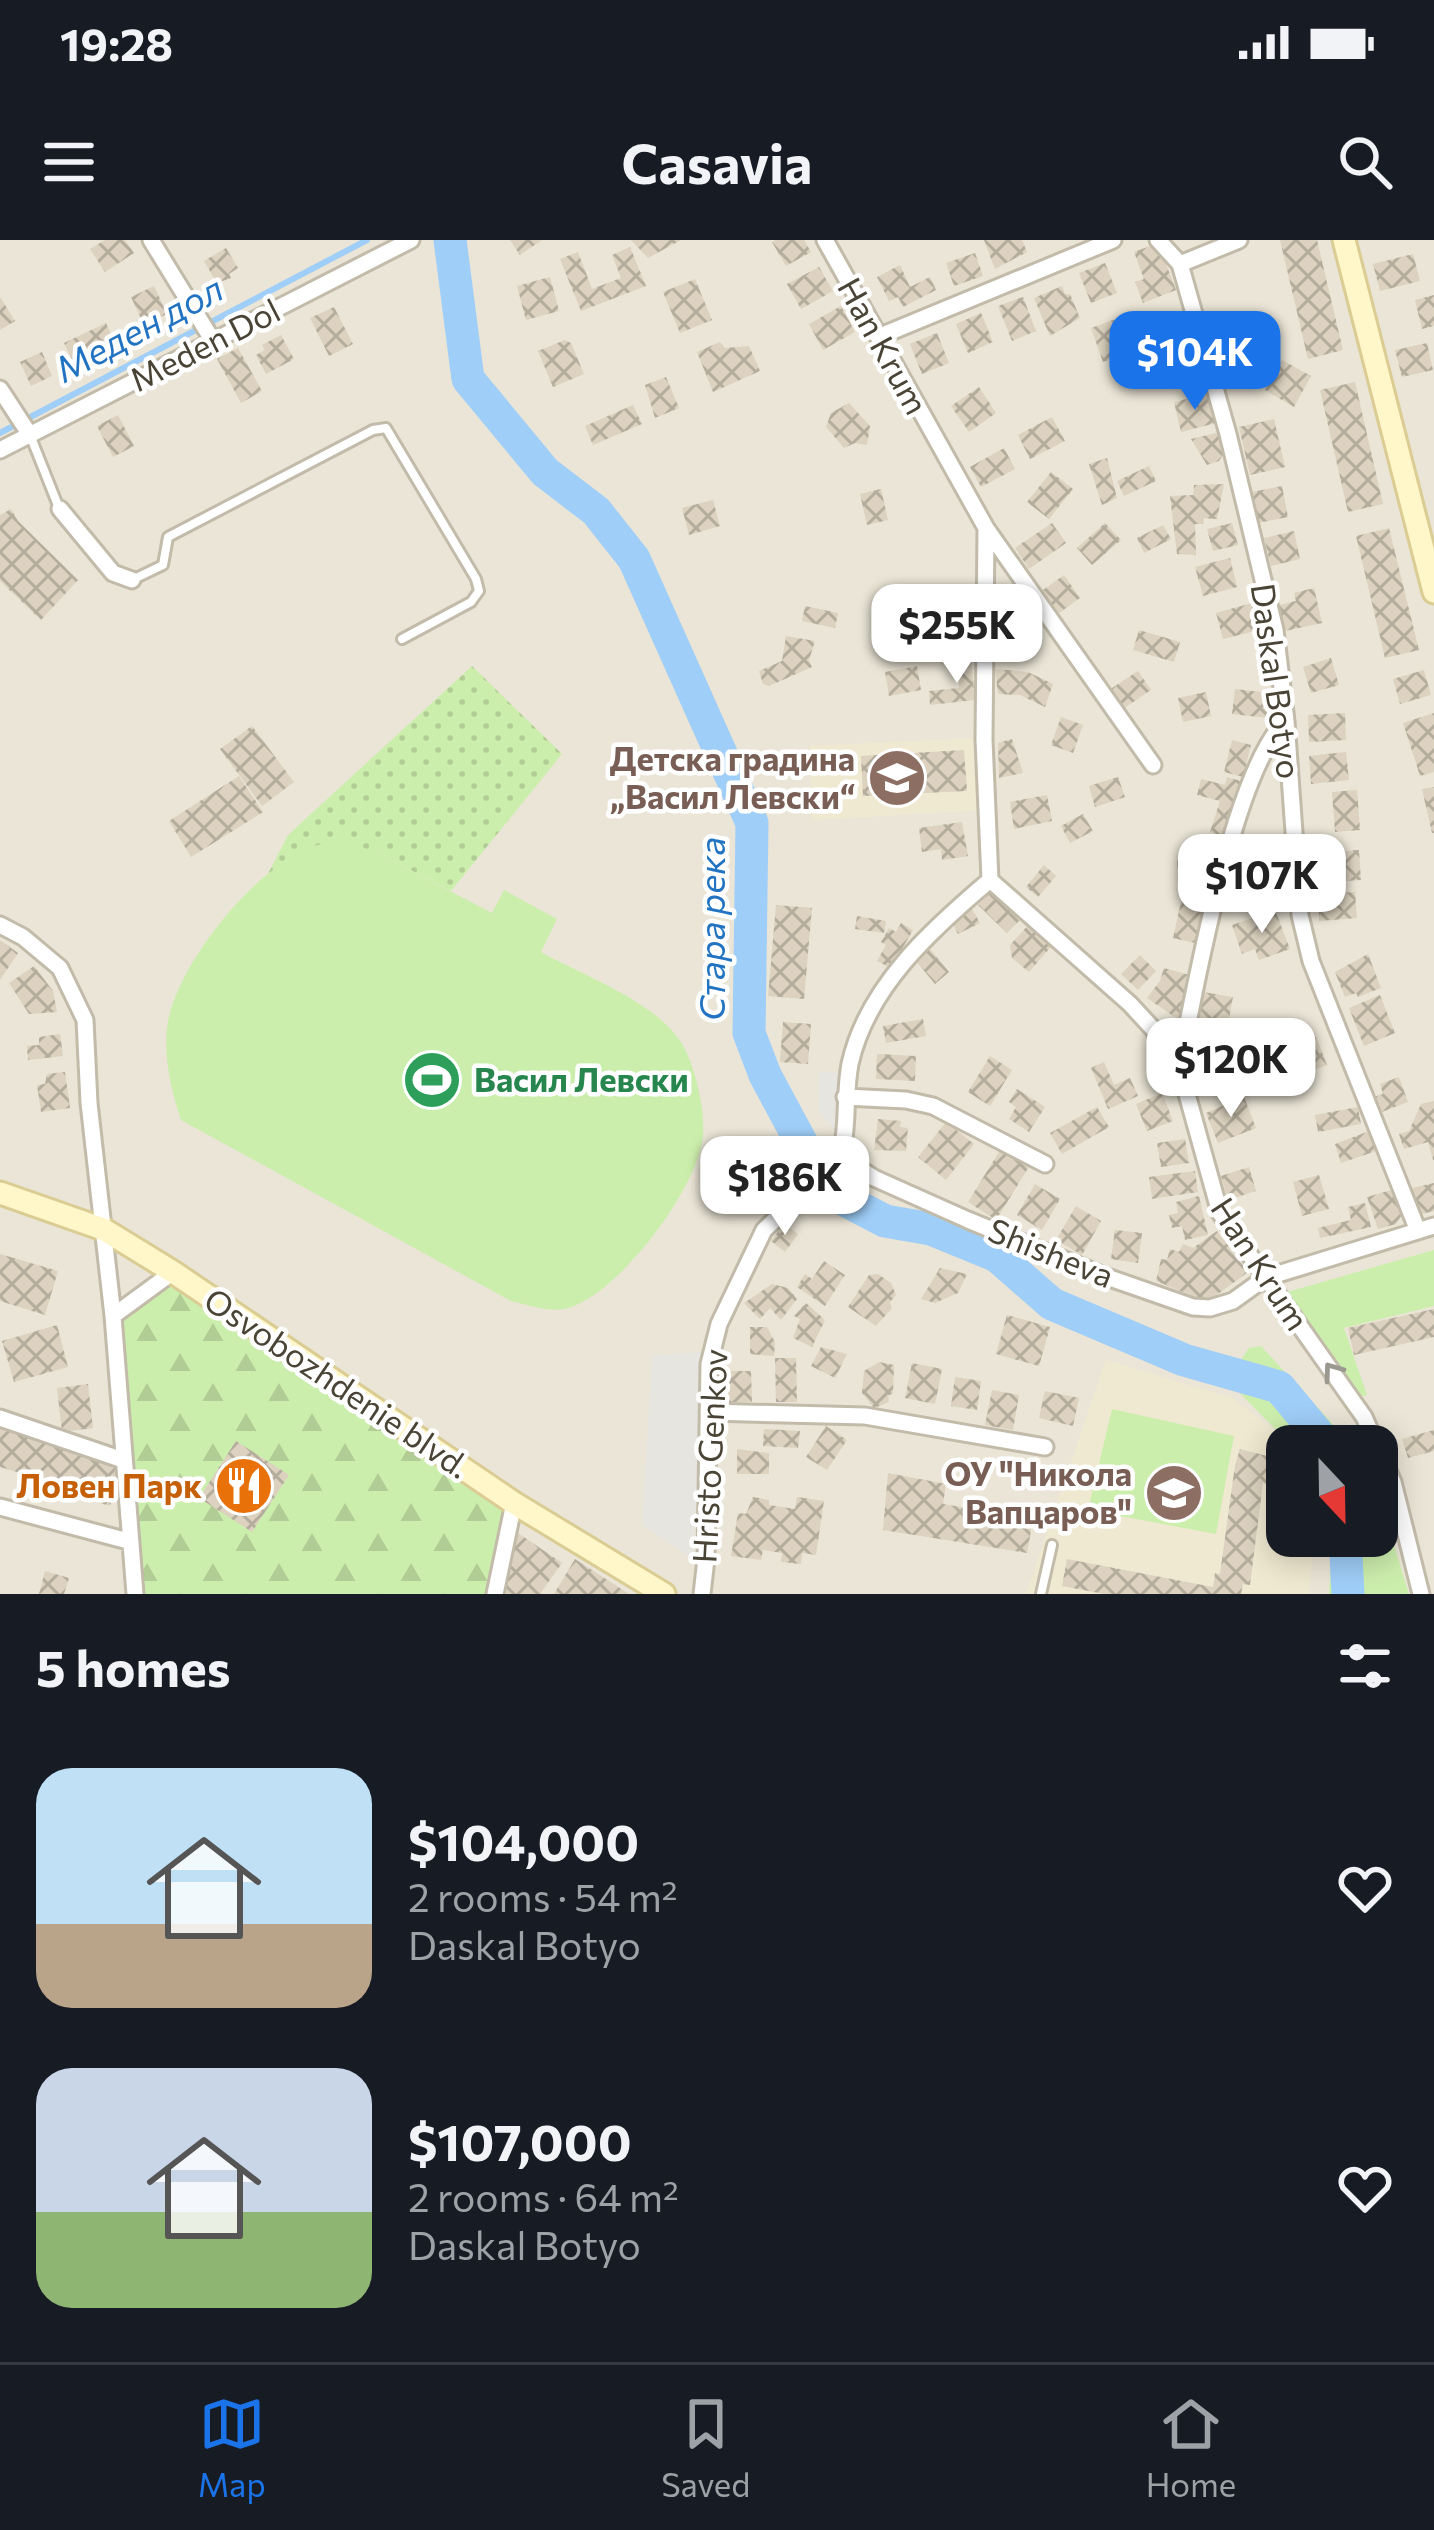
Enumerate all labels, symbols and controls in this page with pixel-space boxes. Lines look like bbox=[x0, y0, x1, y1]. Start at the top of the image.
text: 19:28 bbox=[60, 15, 173, 70]
icon: menu bbox=[36, 129, 102, 195]
text: Casavia bbox=[621, 129, 813, 195]
icon: search bbox=[1332, 129, 1398, 195]
water label: Меден дол bbox=[47, 265, 230, 390]
street label: Han Krum bbox=[830, 270, 939, 421]
street label: Meden Dol bbox=[122, 288, 286, 399]
pin: $104K bbox=[1111, 311, 1279, 413]
text: $104K bbox=[1136, 326, 1254, 374]
street label: Daskal Botyo bbox=[1243, 580, 1311, 781]
pin: $255K bbox=[873, 584, 1041, 686]
text: $255K bbox=[898, 599, 1016, 647]
place label: Детска градина „Васил Левски“ bbox=[610, 737, 855, 816]
school or university icon: Детска градина „Васил Левски“ bbox=[866, 747, 928, 809]
pin: $107K bbox=[1178, 834, 1346, 936]
water label: Стара река bbox=[688, 837, 732, 1021]
text: $107K bbox=[1205, 849, 1319, 897]
pin: $120K bbox=[1147, 1018, 1315, 1120]
text: $120K bbox=[1173, 1033, 1289, 1081]
sports icon: Васил Левски bbox=[401, 1049, 463, 1111]
place label: Васил Левски bbox=[474, 1058, 689, 1099]
pin: $186K bbox=[701, 1136, 869, 1238]
text: $186K bbox=[727, 1151, 843, 1199]
street label: Han Krum bbox=[1203, 1189, 1319, 1337]
street label: Shisheva bbox=[983, 1208, 1120, 1295]
street label: Osvobozhdenie blvd. bbox=[197, 1278, 478, 1486]
street label: Hristo Genkov bbox=[682, 1348, 735, 1564]
one-way arrow bbox=[1324, 1362, 1346, 1384]
north arrow bbox=[1266, 1425, 1398, 1557]
map controls bbox=[1266, 1425, 1398, 1557]
place label: ОУ "Никола Вапцаров" bbox=[945, 1452, 1132, 1531]
restaurant icon: Ловен Парк bbox=[213, 1455, 275, 1517]
school or university icon: ОУ "Никола Вапцаров" bbox=[1143, 1462, 1205, 1524]
place label: Ловен Парк bbox=[16, 1464, 202, 1505]
icon: filters bbox=[1332, 1633, 1398, 1699]
text: 5 homes bbox=[36, 1635, 231, 1698]
text: $104,000 bbox=[408, 1809, 639, 1872]
icon: home bbox=[132, 1816, 276, 1960]
icon: heart bbox=[1332, 1855, 1398, 1921]
text: 2 rooms · 54 m² bbox=[408, 1872, 678, 1920]
text: Daskal Botyo bbox=[408, 1920, 641, 1968]
text: $107,000 bbox=[408, 2109, 632, 2172]
icon: home bbox=[132, 2116, 276, 2260]
icon: heart bbox=[1332, 2155, 1398, 2221]
text: 2 rooms · 64 m² bbox=[408, 2172, 679, 2220]
text: Daskal Botyo bbox=[408, 2220, 641, 2268]
tab: Map bbox=[198, 2391, 266, 2504]
tab: Saved bbox=[661, 2391, 750, 2504]
tab: Home bbox=[1146, 2391, 1236, 2504]

